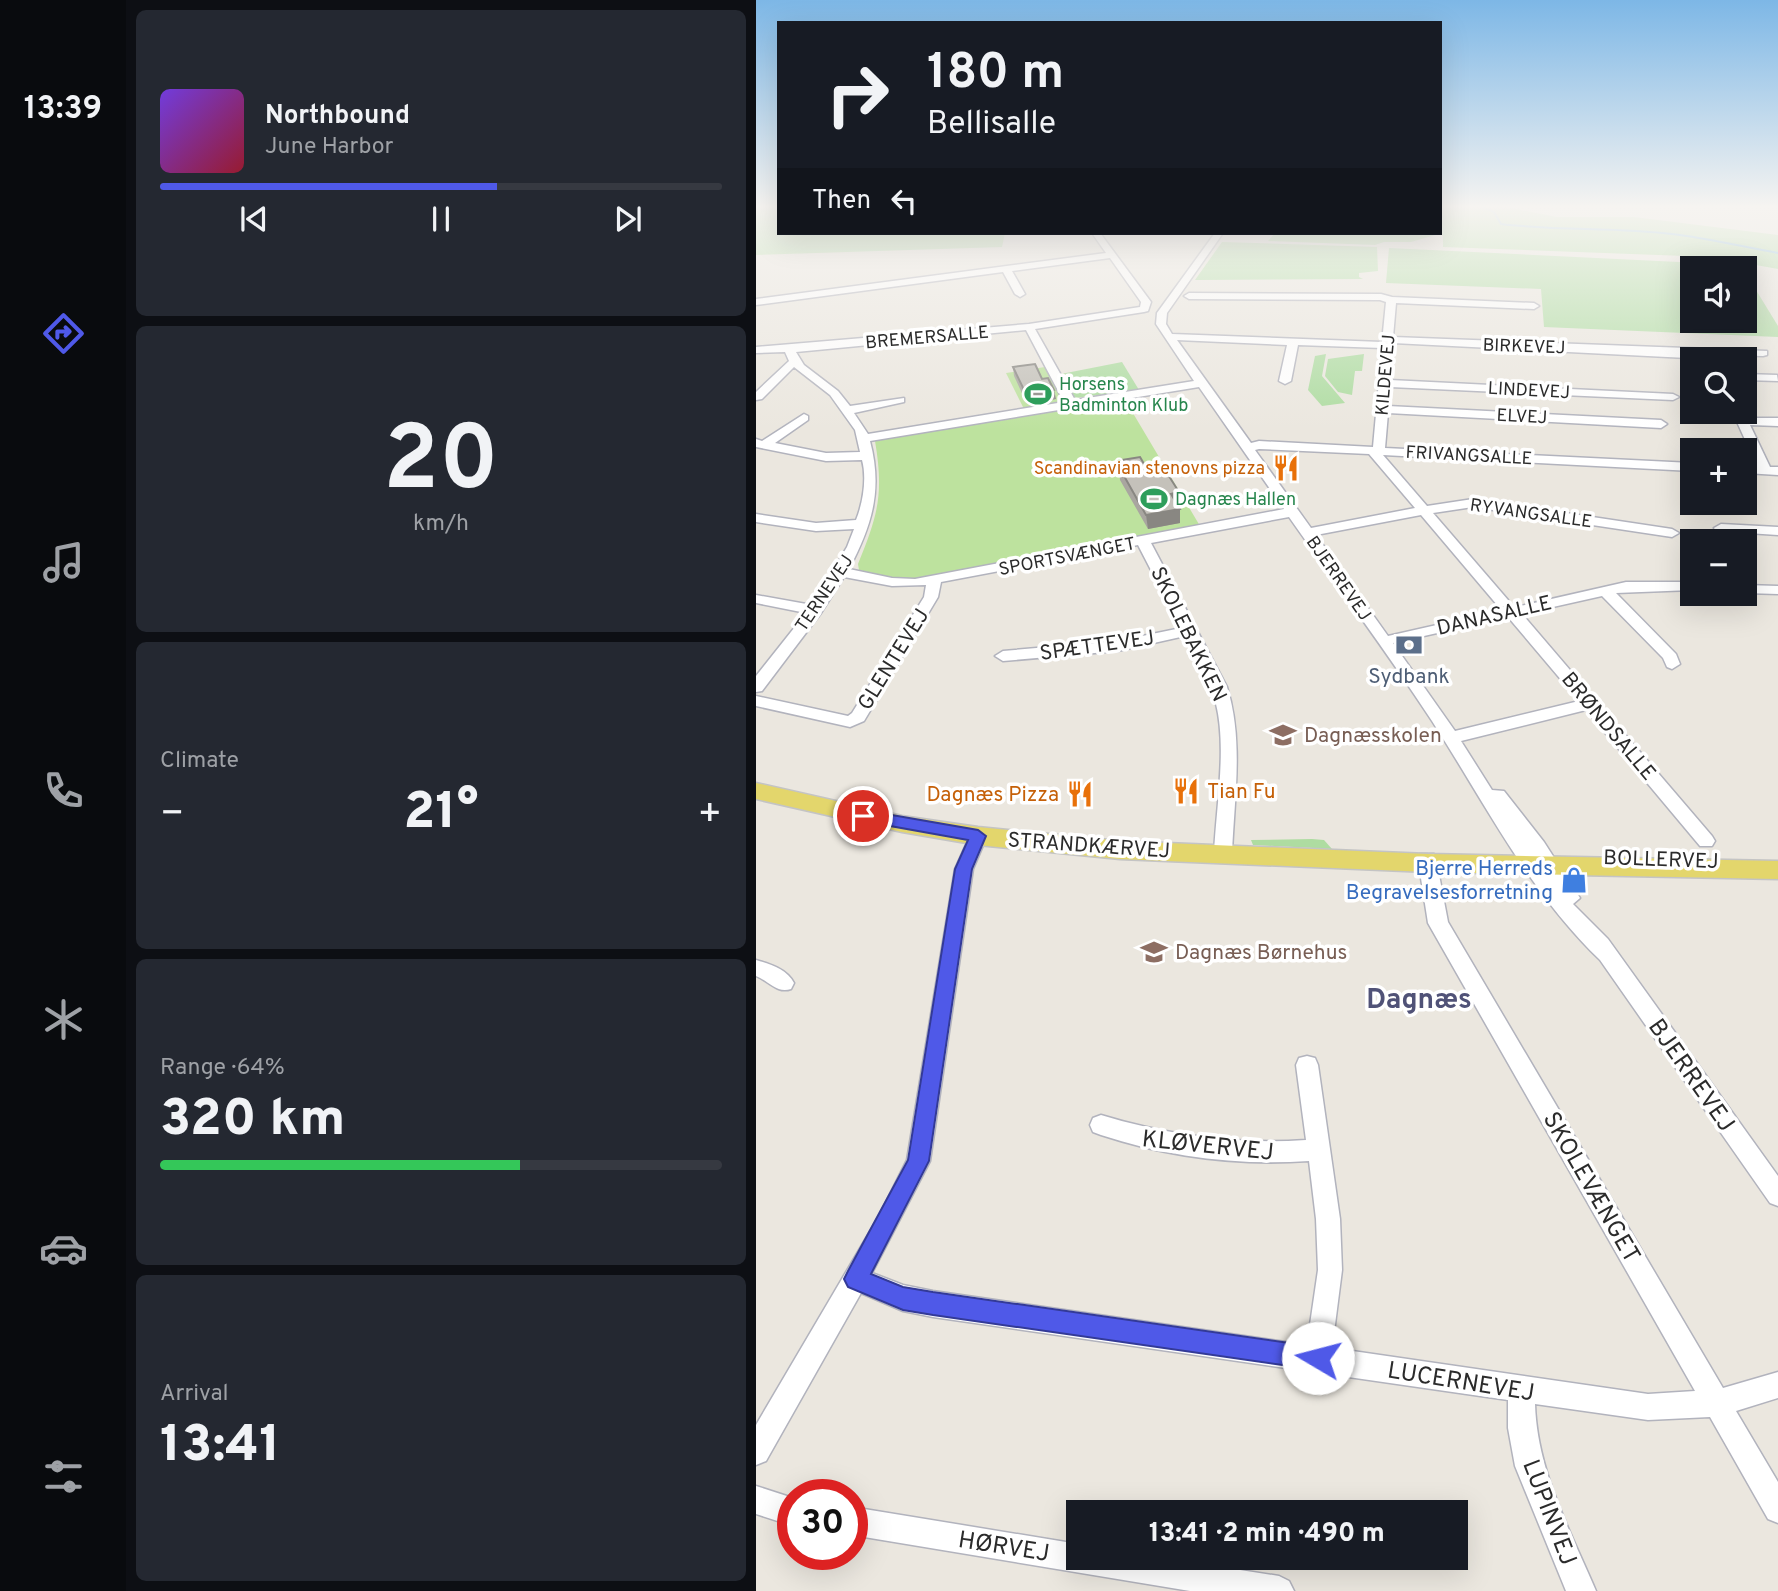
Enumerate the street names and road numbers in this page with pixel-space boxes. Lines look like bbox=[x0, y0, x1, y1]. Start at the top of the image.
street label: BREMERSALLE bbox=[864, 322, 990, 355]
street label: KILDEVEJ bbox=[1371, 334, 1402, 417]
street label: BIRKEVEJ bbox=[1482, 335, 1566, 360]
street label: LINDEVEJ bbox=[1487, 378, 1571, 405]
street label: ELVEJ bbox=[1496, 405, 1548, 430]
street label: FRIVANGSALLE bbox=[1405, 442, 1533, 471]
street label: RYVANGSALLE bbox=[1468, 495, 1593, 534]
street label: BJERREVEJ bbox=[1300, 532, 1375, 626]
street label: SPORTSVÆNGET bbox=[997, 533, 1138, 582]
street label: TERNEVEJ bbox=[791, 551, 859, 637]
street label: SKOLEBAKKEN bbox=[1143, 563, 1232, 707]
street label: DANASALLE bbox=[1434, 590, 1555, 643]
street label: GLENTEVEJ bbox=[852, 604, 936, 716]
street label: SPÆTTEVEJ bbox=[1038, 625, 1156, 668]
street label: BRØNDSALLE bbox=[1555, 667, 1661, 787]
street label: STRANDKÆRVEJ bbox=[1007, 827, 1171, 866]
street label: BOLLERVEJ bbox=[1603, 845, 1719, 876]
street label: BJERREVEJ bbox=[1640, 1014, 1740, 1138]
street label: SKOLEVÆNGET bbox=[1535, 1107, 1646, 1269]
street label: KLØVERVEJ bbox=[1140, 1125, 1275, 1169]
street label: LUCERNEVEJ bbox=[1385, 1357, 1536, 1409]
street label: LUPINVEJ bbox=[1514, 1456, 1582, 1570]
street label: HØRVEJ bbox=[956, 1526, 1051, 1570]

